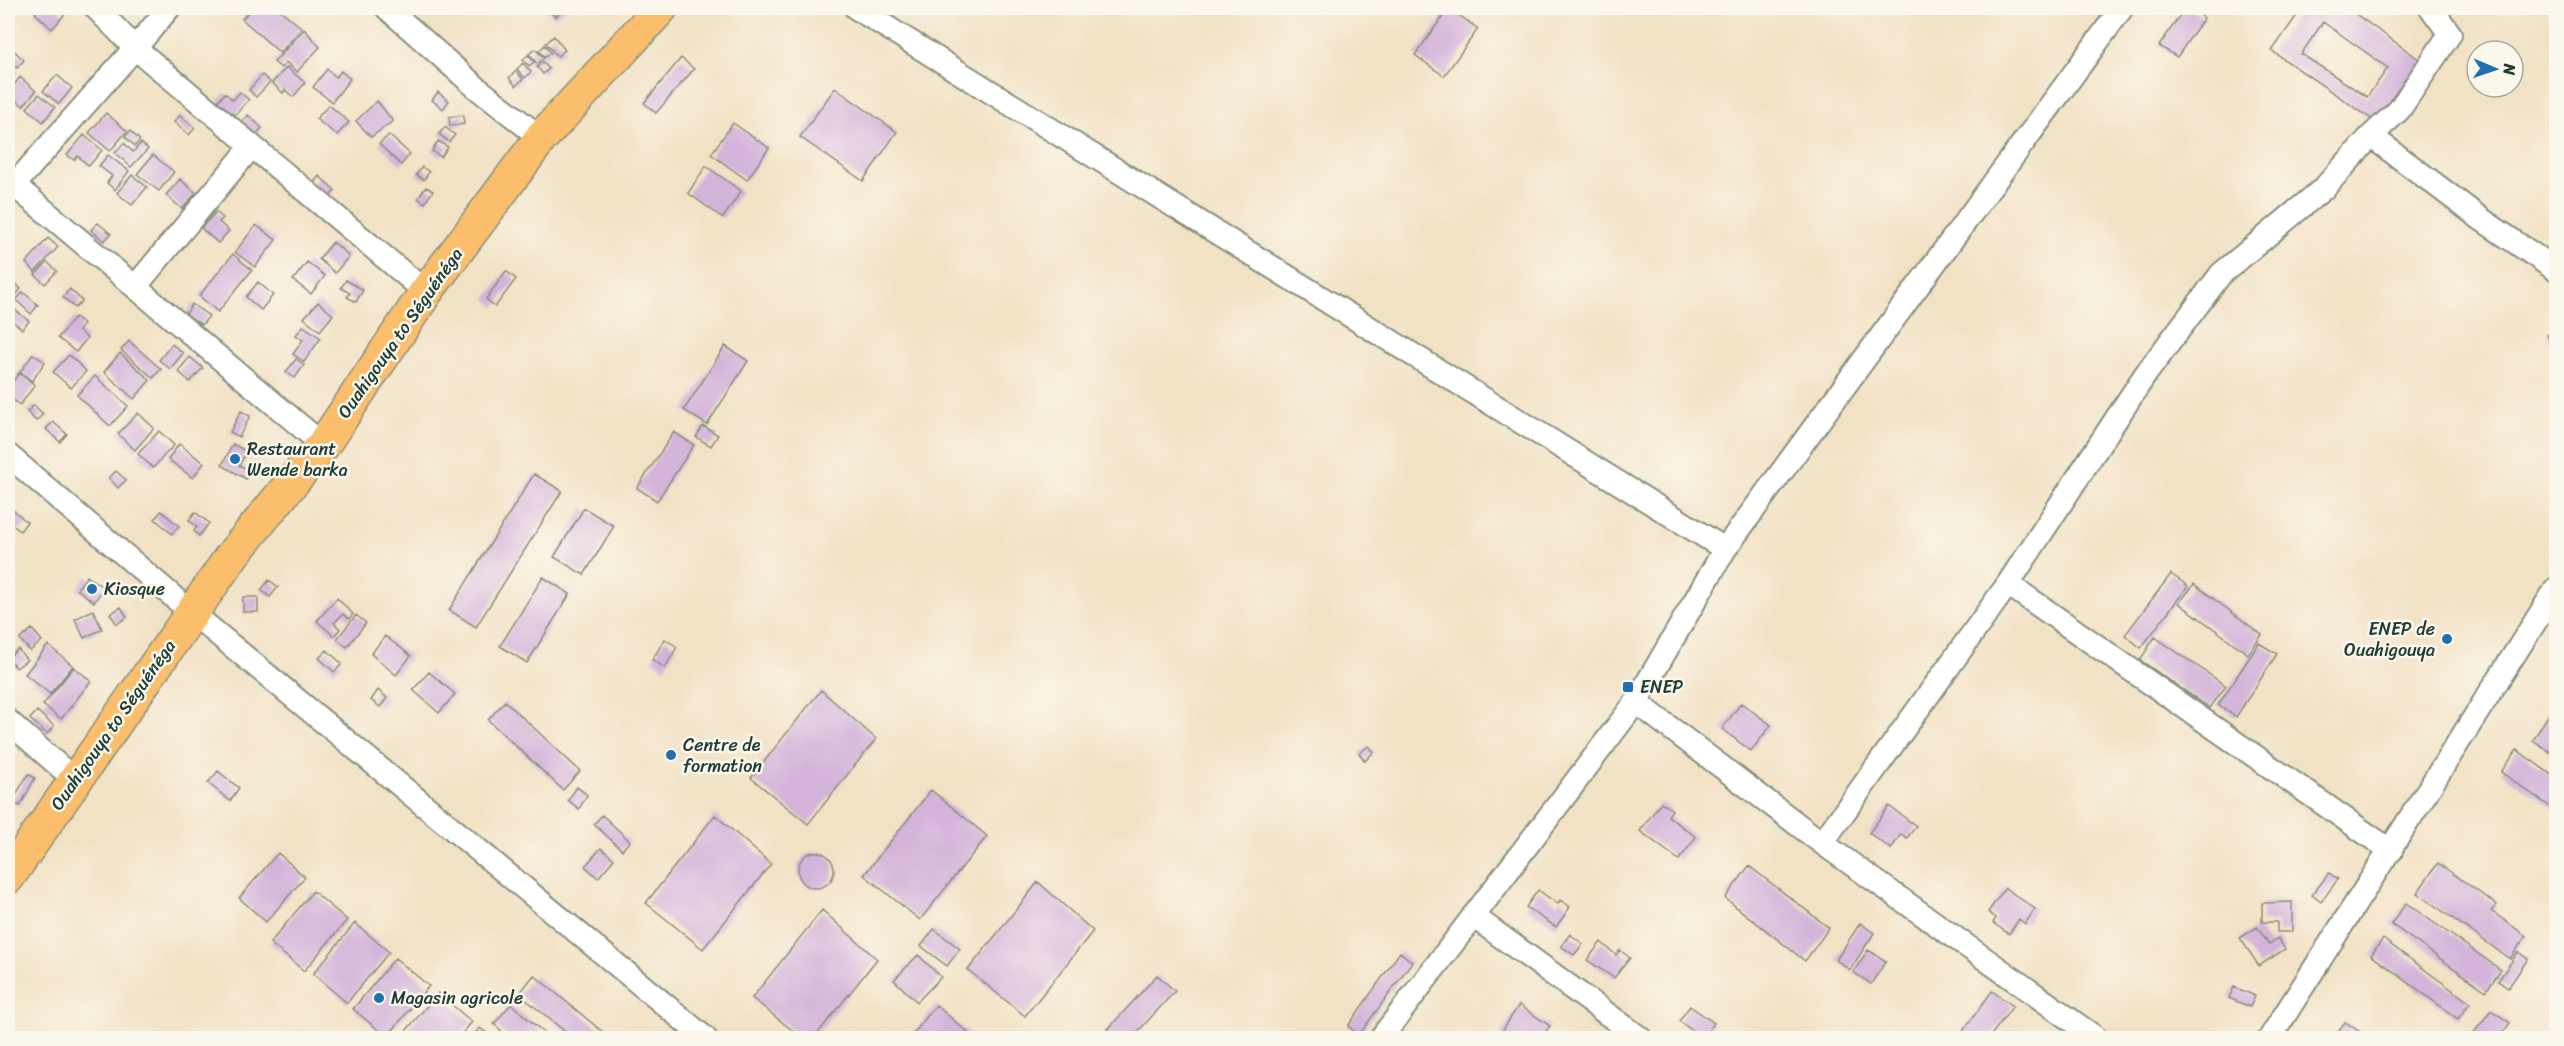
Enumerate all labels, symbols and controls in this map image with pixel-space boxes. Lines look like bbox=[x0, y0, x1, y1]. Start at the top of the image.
north arrow bbox=[2465, 39, 2525, 99]
text: N bbox=[2495, 62, 2524, 76]
street label: Ouahigouya to Séguénéga bbox=[329, 241, 471, 425]
place label: Restaurant Wende barka bbox=[247, 433, 348, 486]
marker: Restaurant Wende barka bbox=[228, 452, 242, 466]
place label: Kiosque bbox=[104, 573, 165, 605]
marker: Kiosque bbox=[85, 582, 99, 596]
place label: ENEP de Ouahigouya bbox=[2344, 613, 2435, 666]
marker: ENEP de Ouahigouya bbox=[2440, 632, 2454, 646]
street label: Ouahigouya to Séguénéga bbox=[42, 633, 184, 817]
place label: ENEP bbox=[1640, 671, 1683, 703]
marker: ENEP bbox=[1621, 680, 1635, 694]
place label: Centre de formation bbox=[683, 729, 762, 782]
marker: Centre de formation bbox=[664, 748, 678, 762]
place label: Magasin agricole bbox=[391, 982, 523, 1014]
marker: Magasin agricole bbox=[372, 991, 386, 1005]

